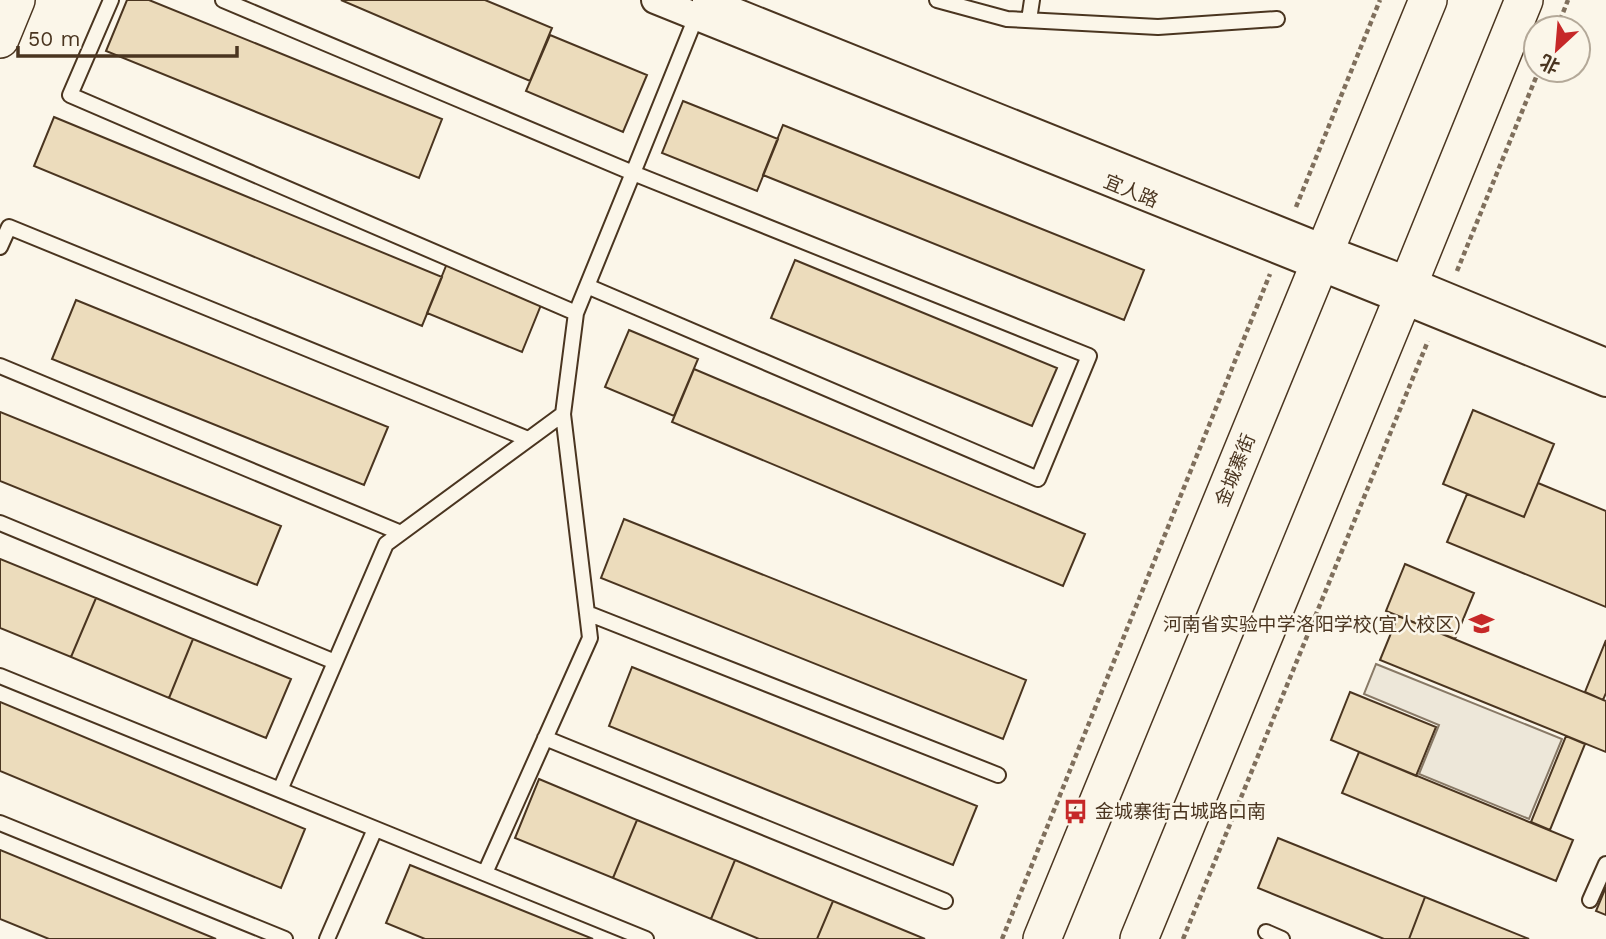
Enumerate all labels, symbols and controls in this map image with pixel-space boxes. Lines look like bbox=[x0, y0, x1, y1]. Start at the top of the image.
scale bar bbox=[18, 14, 236, 58]
north arrow bbox=[1522, 14, 1592, 84]
text: 50 m bbox=[28, 26, 80, 51]
text: 北 bbox=[1536, 49, 1563, 78]
street label: 宜人路 bbox=[1100, 170, 1162, 212]
street label: 金城寨街 bbox=[1210, 430, 1260, 510]
school or university icon: 河南省实验中学洛阳学校(宜人校区) bbox=[1467, 610, 1495, 638]
place label: 河南省实验中学洛阳学校(宜人校区) bbox=[1163, 613, 1461, 636]
bus stop icon: 金城寨街古城路口南 bbox=[1061, 797, 1089, 825]
place label: 金城寨街古城路口南 bbox=[1095, 800, 1266, 823]

